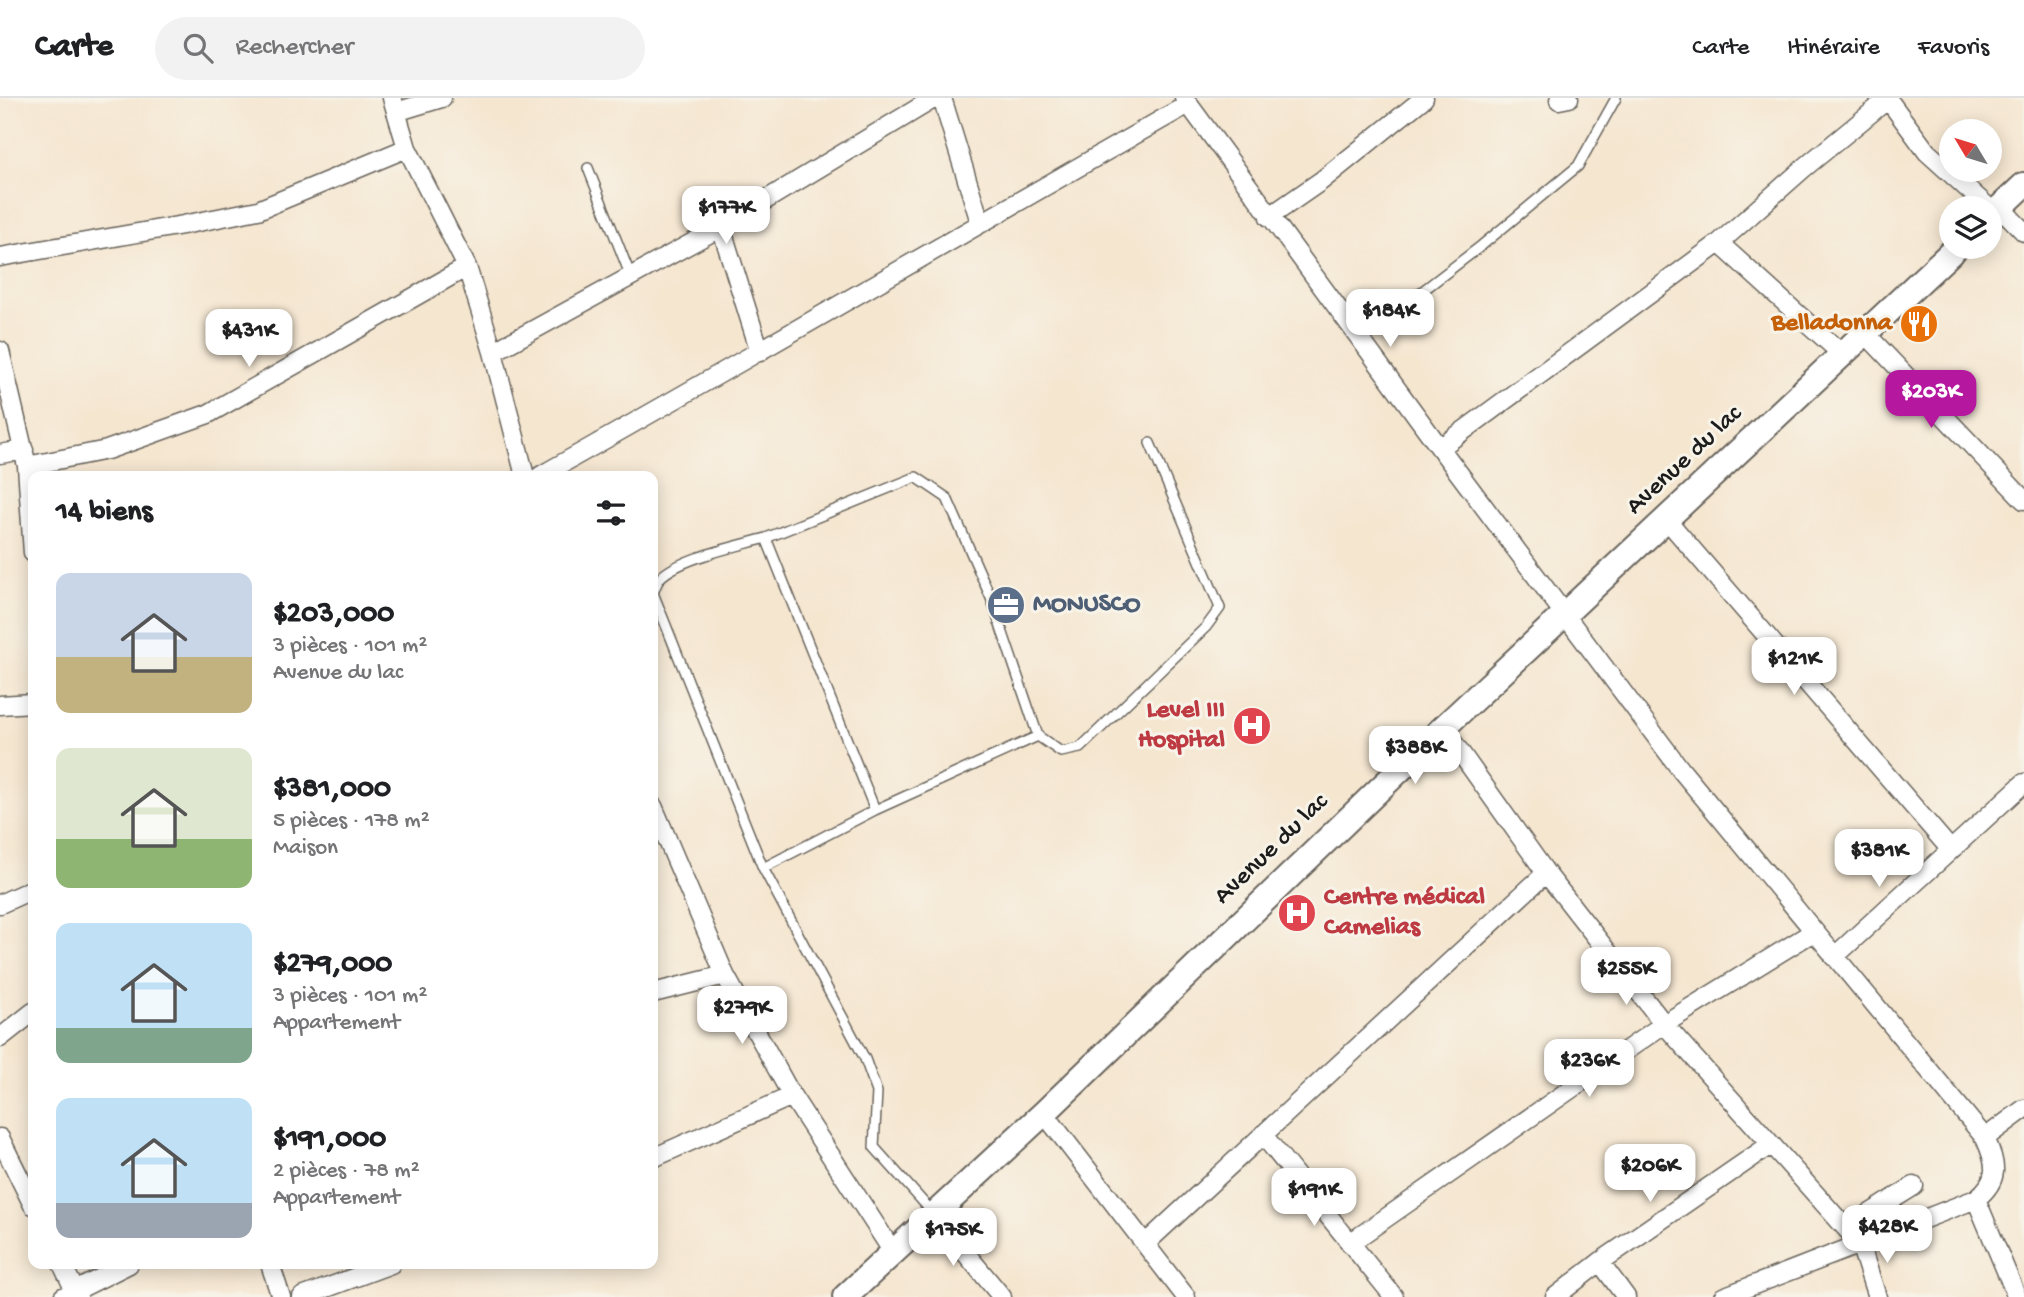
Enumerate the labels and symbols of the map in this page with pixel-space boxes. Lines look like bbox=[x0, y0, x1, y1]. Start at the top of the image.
north arrow bbox=[1939, 119, 2002, 182]
pin: $177K bbox=[677, 186, 775, 246]
pin: $184K bbox=[1341, 289, 1439, 349]
restaurant icon: Belladonna bbox=[1898, 303, 1940, 345]
place label: Belladonna bbox=[1771, 309, 1894, 340]
pin: $431K bbox=[200, 310, 298, 369]
pin: $203K bbox=[1882, 370, 1980, 430]
street label: Avenue du lac bbox=[1621, 399, 1750, 522]
office icon: MONUSCO bbox=[985, 584, 1027, 626]
place label: MONUSCO bbox=[1033, 590, 1141, 621]
pin: $121K bbox=[1745, 638, 1843, 697]
place label: Level III Hospital bbox=[1138, 696, 1225, 757]
hospital icon: Level III Hospital bbox=[1231, 705, 1273, 747]
pin: $388K bbox=[1366, 726, 1464, 786]
street label: Avenue du lac bbox=[1208, 787, 1336, 912]
pin: $381K bbox=[1830, 830, 1928, 889]
place label: Centre médical Camelias bbox=[1324, 883, 1485, 944]
hospital icon: Centre médical Camelias bbox=[1276, 892, 1318, 934]
pin: $255K bbox=[1577, 948, 1675, 1007]
pin: $279K bbox=[693, 986, 791, 1046]
pin: $236K bbox=[1540, 1040, 1638, 1099]
pin: $206K bbox=[1601, 1144, 1699, 1204]
pin: $191K bbox=[1265, 1168, 1363, 1228]
pin: $428K bbox=[1838, 1206, 1936, 1265]
pin: $175K bbox=[904, 1208, 1002, 1268]

